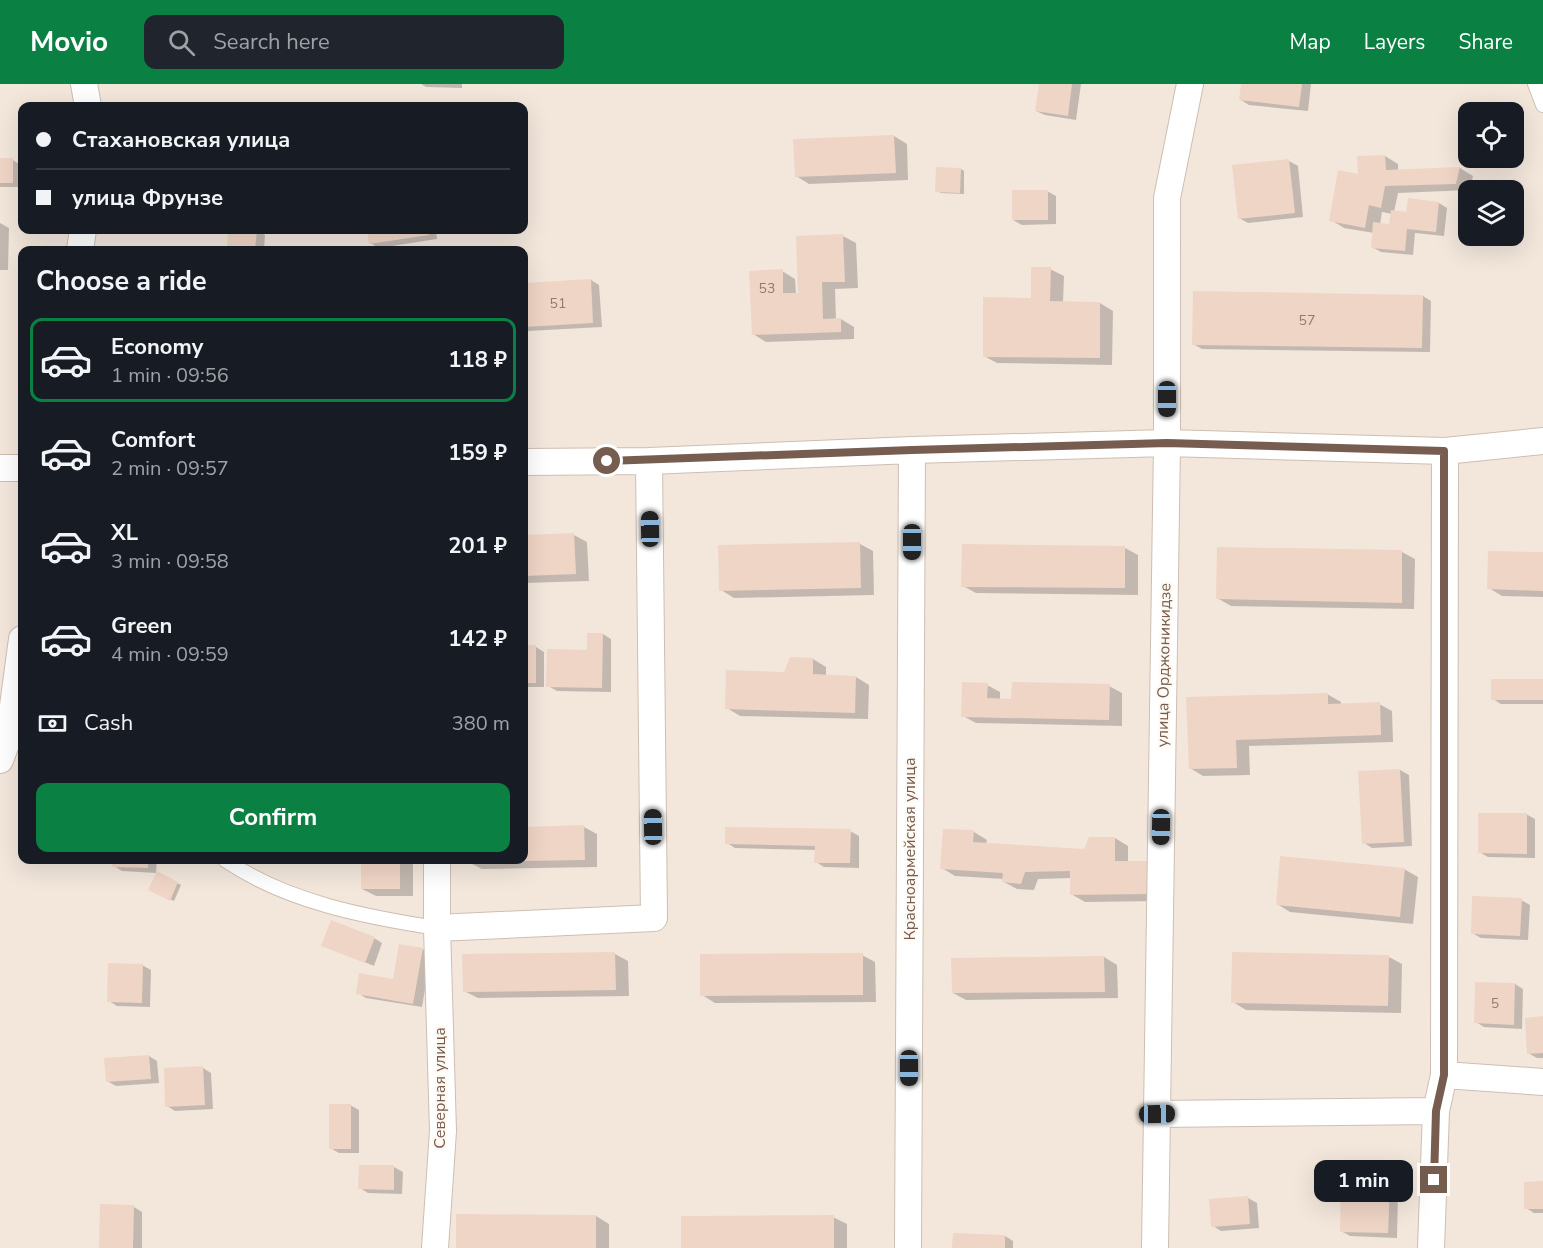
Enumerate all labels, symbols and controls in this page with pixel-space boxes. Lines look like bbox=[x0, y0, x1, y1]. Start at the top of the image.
search box bbox=[144, 15, 564, 69]
text: Movio bbox=[30, 23, 108, 61]
icon: search bbox=[165, 26, 198, 59]
text: Search here bbox=[213, 27, 330, 57]
text: Map bbox=[1289, 28, 1331, 56]
text: Layers bbox=[1364, 28, 1425, 56]
text: Share bbox=[1458, 28, 1513, 56]
map controls bbox=[1458, 102, 1524, 246]
button: locate bbox=[1458, 102, 1524, 168]
text: Стахановская улица bbox=[72, 125, 290, 155]
button: layers bbox=[1458, 180, 1524, 246]
text: улица Фрунзе bbox=[72, 183, 223, 213]
text: Choose a ride bbox=[36, 263, 207, 300]
house number: 53 bbox=[759, 279, 775, 298]
house number: 51 bbox=[550, 294, 566, 313]
house number: 57 bbox=[1299, 311, 1315, 330]
text: Economy bbox=[111, 332, 203, 362]
icon: car bbox=[39, 333, 93, 387]
text: 118 ₽ bbox=[448, 345, 507, 375]
text: 1 min · 09:56 bbox=[111, 362, 229, 389]
car bbox=[1158, 381, 1176, 417]
text: Comfort bbox=[111, 425, 195, 455]
icon: car bbox=[39, 426, 93, 480]
text: 159 ₽ bbox=[448, 438, 507, 468]
route start bbox=[593, 447, 620, 474]
text: 2 min · 09:57 bbox=[111, 455, 229, 482]
car bbox=[641, 511, 659, 547]
text: XL bbox=[111, 518, 138, 548]
icon: car bbox=[39, 519, 93, 573]
car bbox=[903, 524, 921, 560]
text: 201 ₽ bbox=[448, 531, 507, 561]
text: 3 min · 09:58 bbox=[111, 548, 229, 575]
street label: улица Орджоникидзе bbox=[1152, 583, 1176, 747]
text: Green bbox=[111, 611, 172, 641]
icon: car bbox=[39, 612, 93, 666]
text: 142 ₽ bbox=[448, 624, 507, 654]
text: 4 min · 09:59 bbox=[111, 641, 229, 668]
icon: cash bbox=[36, 707, 69, 740]
text: Cash bbox=[84, 708, 133, 738]
text: 380 m bbox=[452, 710, 510, 737]
street label: Красноармейская улица bbox=[899, 757, 921, 941]
button: Confirm bbox=[36, 783, 510, 852]
car bbox=[644, 809, 662, 845]
car bbox=[1152, 809, 1170, 845]
house number: 5 bbox=[1491, 994, 1499, 1013]
street label: Северная улица bbox=[429, 1027, 451, 1149]
car bbox=[900, 1050, 918, 1086]
car bbox=[1139, 1105, 1175, 1123]
callout: 1 min bbox=[1314, 1159, 1413, 1201]
route end bbox=[1420, 1166, 1447, 1193]
text: 1 min bbox=[1338, 1167, 1389, 1194]

